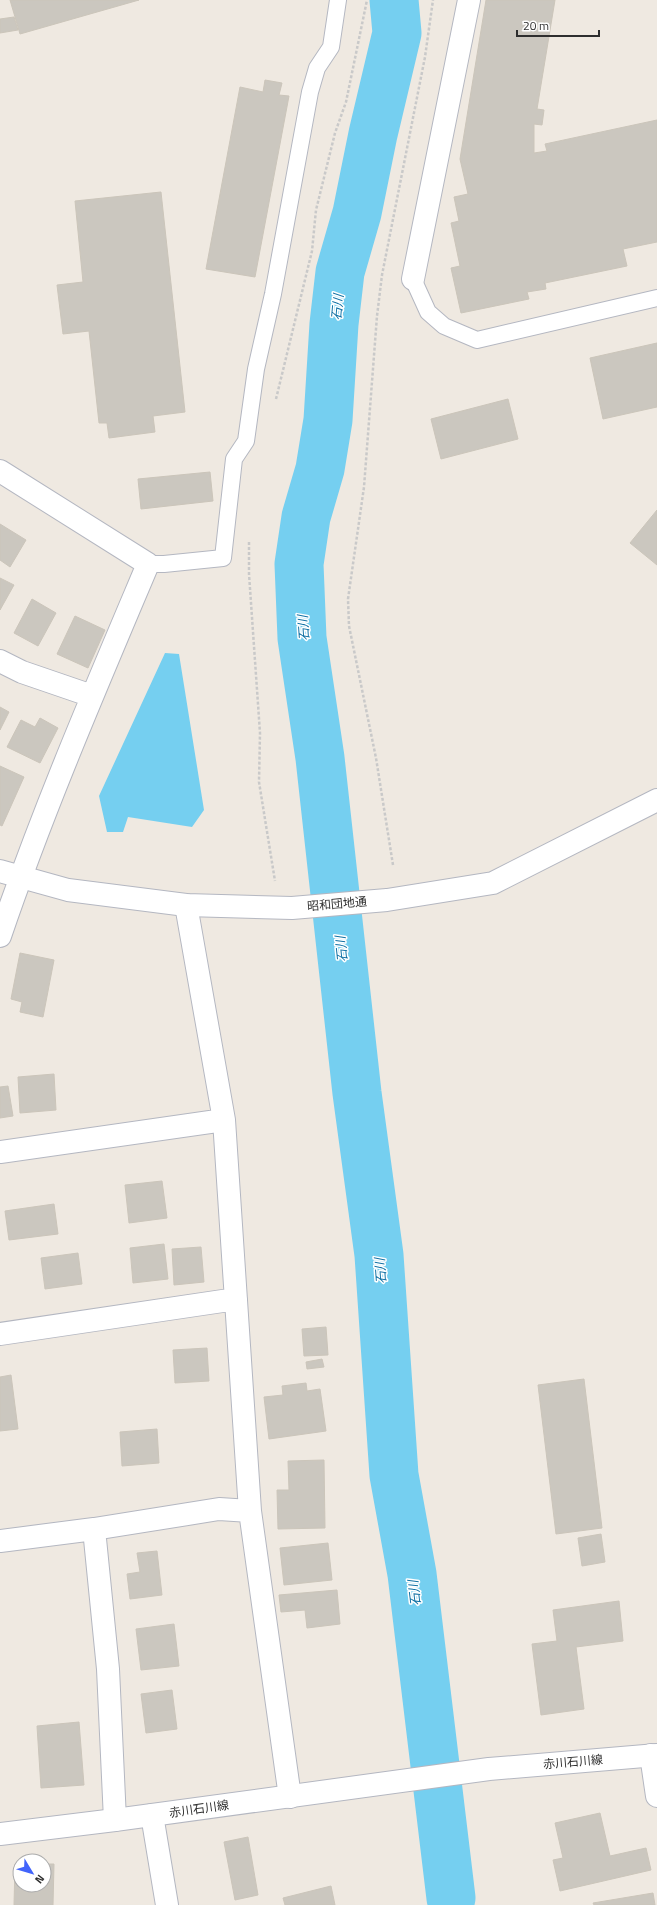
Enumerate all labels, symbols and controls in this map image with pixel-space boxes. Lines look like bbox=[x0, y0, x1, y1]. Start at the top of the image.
scale bar bbox=[517, 12, 599, 38]
text: 20 m bbox=[523, 16, 549, 35]
water label: 石川 bbox=[326, 291, 348, 321]
water label: 石川 bbox=[292, 612, 314, 642]
street label: 昭和団地通 bbox=[306, 891, 368, 916]
water label: 石川 bbox=[329, 933, 352, 963]
water label: 石川 bbox=[369, 1255, 391, 1285]
water label: 石川 bbox=[402, 1577, 426, 1607]
street label: 赤川石川線 bbox=[542, 1749, 604, 1774]
street label: 赤川石川線 bbox=[168, 1795, 230, 1822]
north arrow bbox=[12, 1853, 52, 1893]
text: N bbox=[31, 1871, 49, 1887]

